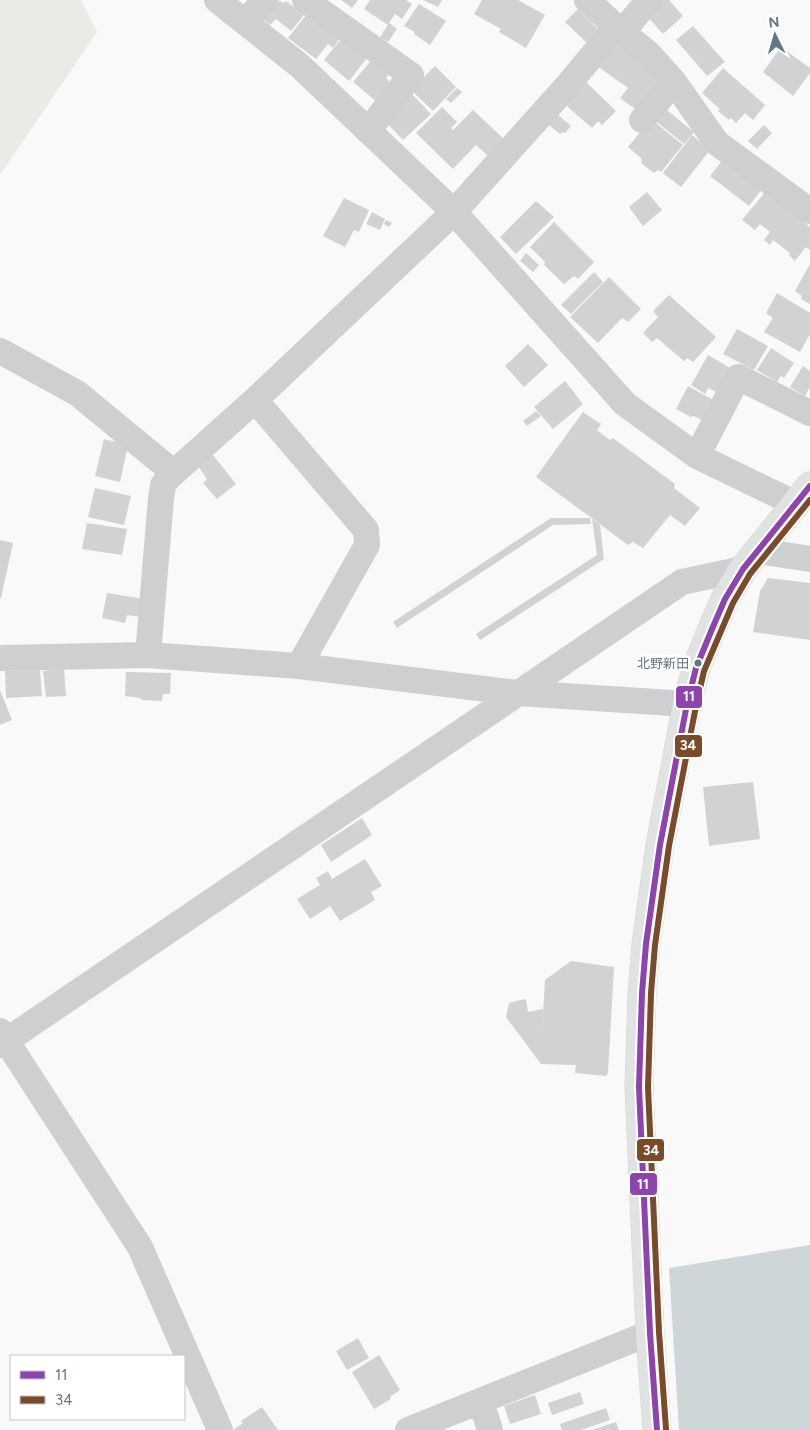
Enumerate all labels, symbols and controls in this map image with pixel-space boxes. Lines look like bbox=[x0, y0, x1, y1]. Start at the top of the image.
north arrow bbox=[750, 10, 800, 60]
text: N bbox=[768, 14, 780, 31]
place label: 北野新田 bbox=[637, 656, 689, 671]
marker: 北野新田 bbox=[693, 658, 703, 668]
line badge: 11 bbox=[675, 685, 703, 709]
text: 11 bbox=[683, 688, 695, 705]
line badge: 34 bbox=[674, 734, 703, 758]
text: 34 bbox=[680, 737, 696, 754]
line badge: 34 bbox=[636, 1138, 665, 1162]
text: 34 bbox=[643, 1142, 659, 1159]
line badge: 11 bbox=[629, 1172, 658, 1196]
text: 11 bbox=[637, 1176, 649, 1193]
legend bbox=[10, 1355, 185, 1420]
text: 11 bbox=[55, 1366, 67, 1384]
text: 34 bbox=[55, 1391, 72, 1409]

